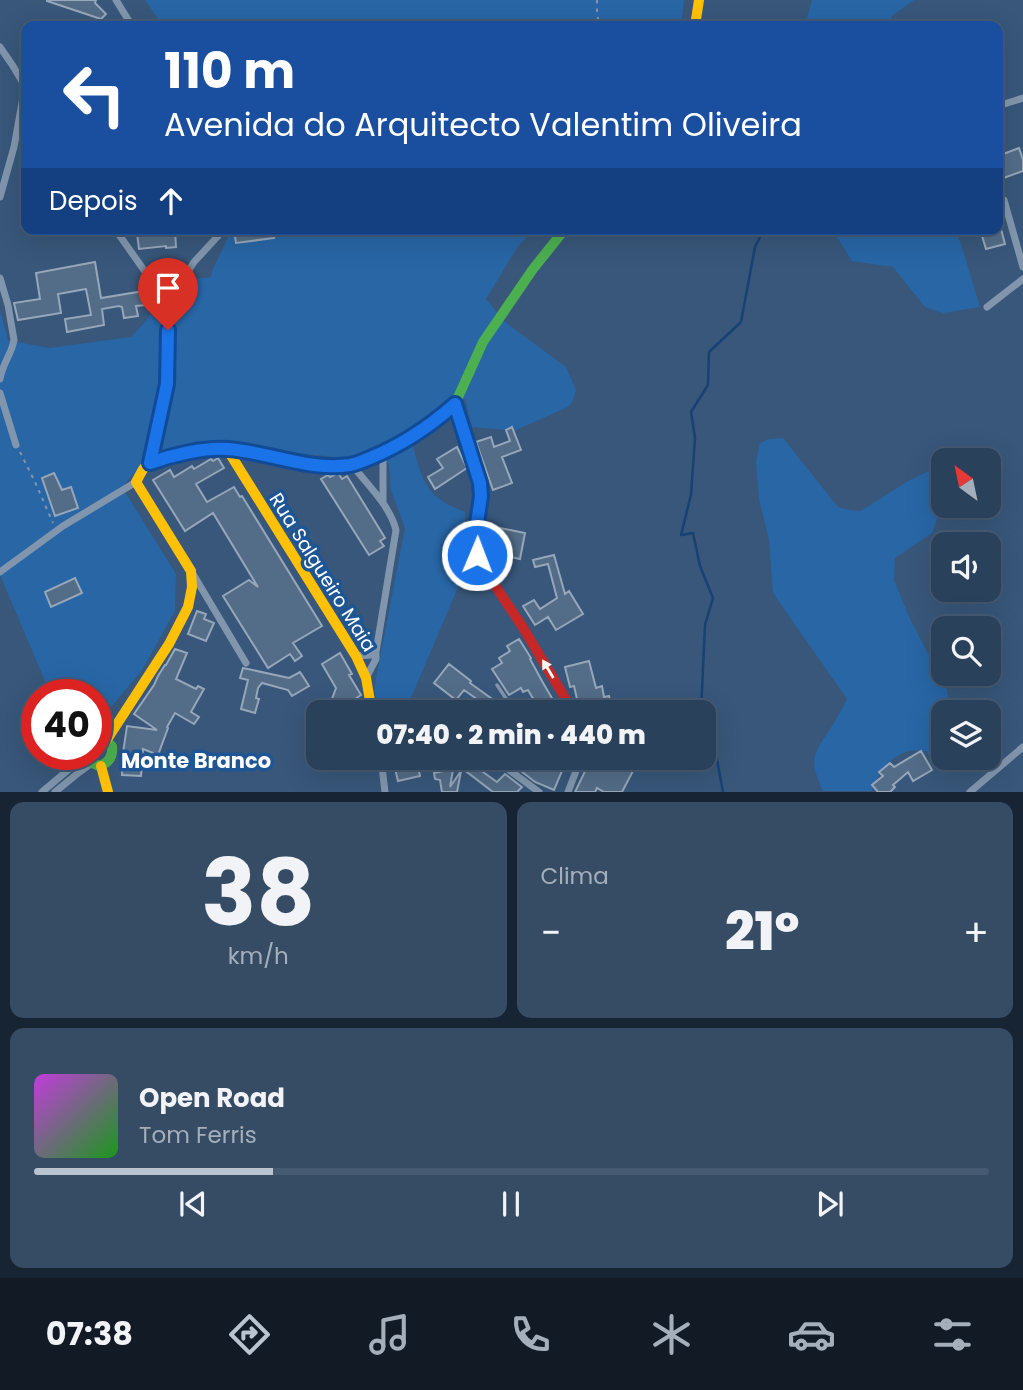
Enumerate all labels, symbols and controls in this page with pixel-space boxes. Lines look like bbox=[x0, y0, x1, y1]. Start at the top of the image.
text: 110 m bbox=[164, 37, 295, 105]
icon: left bbox=[49, 49, 140, 140]
text: Avenida do Arquitecto Valentim Oliveira bbox=[164, 102, 802, 147]
icon: ahead bbox=[152, 182, 190, 220]
text: Depois bbox=[49, 183, 138, 219]
pin bbox=[138, 258, 198, 330]
icon: arrive bbox=[149, 269, 187, 307]
north arrow bbox=[931, 448, 1001, 518]
map controls bbox=[931, 448, 1001, 770]
street label: Rua Salgueiro Maia bbox=[263, 488, 382, 657]
position arrow bbox=[440, 518, 514, 592]
button: sound bbox=[931, 532, 1001, 602]
button: search bbox=[931, 616, 1001, 686]
one-way arrow bbox=[541, 659, 554, 678]
speed limit sign: 40 bbox=[21, 679, 112, 770]
button: layers bbox=[931, 700, 1001, 770]
text: 07:40 · 2 min · 440 m bbox=[376, 717, 646, 753]
district label: Monte Branco bbox=[121, 746, 271, 775]
text: 38 bbox=[201, 829, 315, 957]
text: Clima bbox=[541, 860, 609, 892]
text: 21° bbox=[725, 895, 800, 968]
text: − bbox=[541, 906, 561, 959]
text: + bbox=[963, 906, 989, 959]
text: km/h bbox=[228, 940, 289, 972]
text: Open Road bbox=[139, 1080, 285, 1116]
text: Tom Ferris bbox=[139, 1119, 257, 1151]
icon: previous bbox=[174, 1185, 212, 1223]
icon: pause bbox=[492, 1185, 530, 1223]
icon: next bbox=[811, 1185, 849, 1223]
icon: directions bbox=[225, 1310, 274, 1359]
icon: music bbox=[365, 1310, 414, 1359]
icon: phone bbox=[506, 1310, 555, 1359]
icon: climate bbox=[647, 1310, 696, 1359]
icon: car bbox=[787, 1310, 836, 1359]
icon: filters bbox=[928, 1310, 977, 1359]
text: 07:38 bbox=[46, 1311, 133, 1356]

